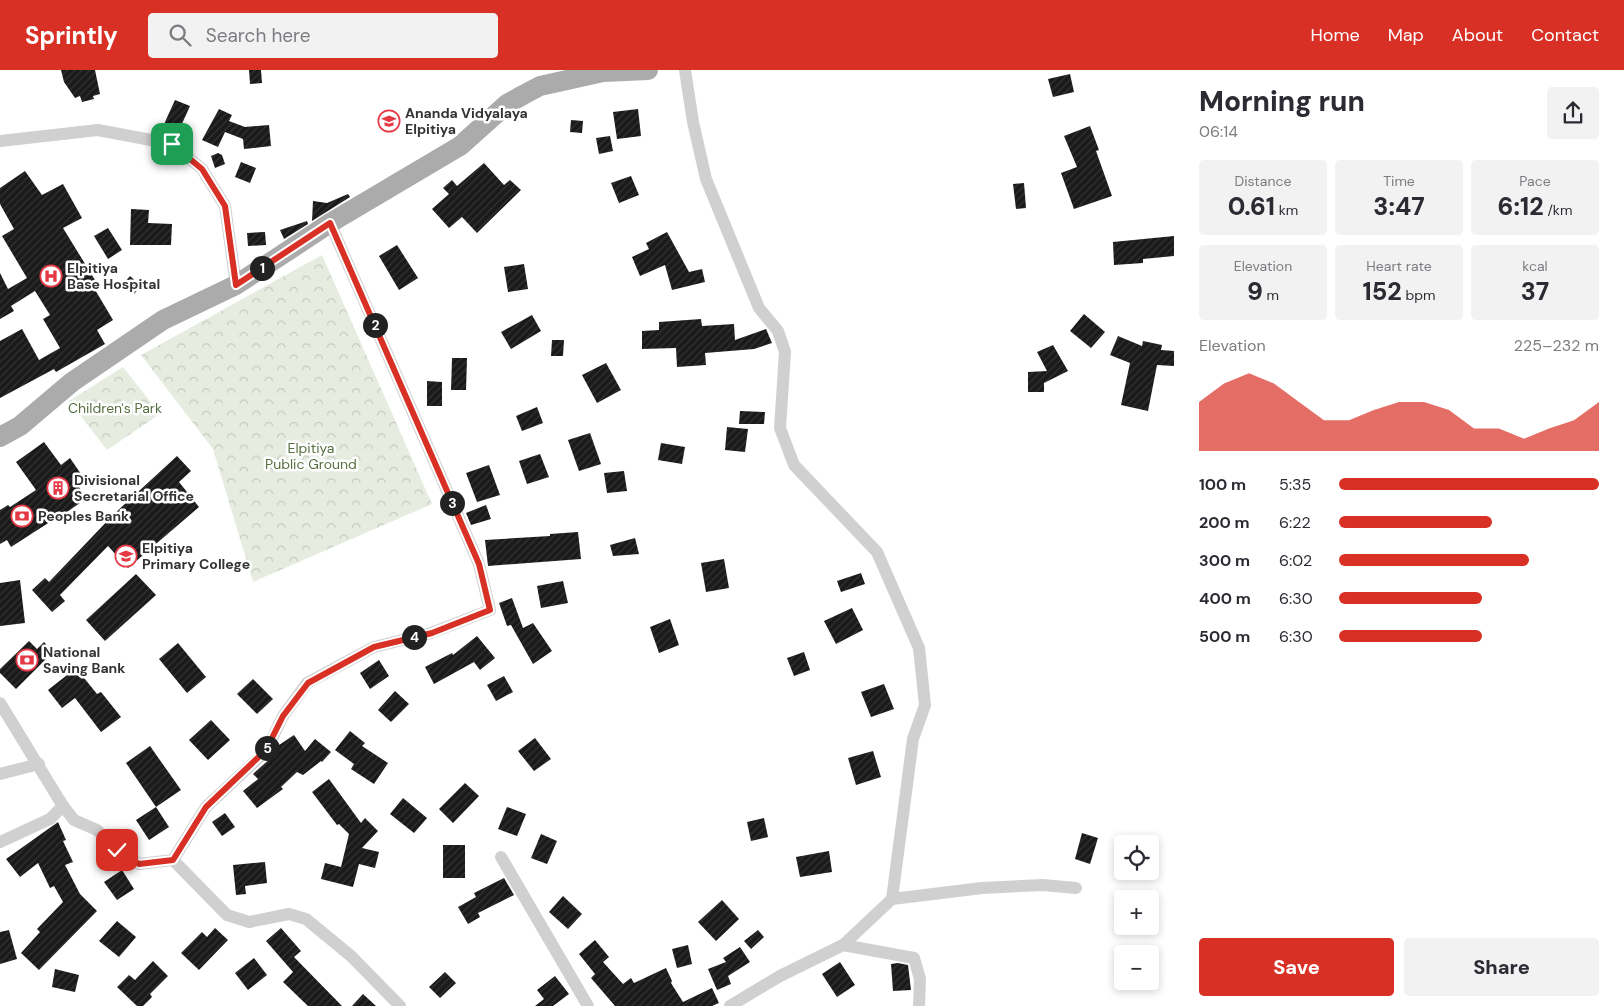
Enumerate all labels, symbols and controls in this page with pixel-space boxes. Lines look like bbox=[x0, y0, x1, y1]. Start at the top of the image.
search box bbox=[148, 13, 498, 58]
text: Sprintly bbox=[25, 20, 118, 51]
icon: search bbox=[166, 21, 194, 49]
text: Search here bbox=[206, 23, 311, 48]
text: Home bbox=[1310, 23, 1360, 47]
text: Map bbox=[1388, 23, 1424, 47]
text: About bbox=[1452, 23, 1503, 47]
text: Contact bbox=[1531, 23, 1599, 47]
text: Morning run bbox=[1199, 83, 1365, 120]
button: share bbox=[1547, 87, 1599, 139]
place label: Ananda Vidyalaya Elpitiya bbox=[405, 104, 528, 138]
school or university icon: Ananda Vidyalaya Elpitiya bbox=[377, 109, 401, 133]
text: 06:14 bbox=[1199, 121, 1238, 142]
pin bbox=[151, 123, 193, 165]
icon: arrive bbox=[158, 130, 186, 158]
text: Distance bbox=[1235, 172, 1291, 190]
text: Time bbox=[1383, 172, 1415, 190]
text: Pace bbox=[1519, 172, 1551, 190]
text: 0.61 bbox=[1228, 190, 1275, 223]
text: 3:47 bbox=[1373, 190, 1425, 223]
text: 6:12 bbox=[1498, 190, 1544, 223]
text: km bbox=[1275, 201, 1298, 219]
text: /km bbox=[1544, 201, 1572, 219]
pin: 1 bbox=[250, 256, 274, 280]
text: Elevation bbox=[1234, 257, 1292, 275]
text: Heart rate bbox=[1366, 257, 1432, 275]
text: kcal bbox=[1522, 257, 1548, 275]
place label: Elpitiya Base Hospital bbox=[67, 259, 160, 293]
text: 1 bbox=[260, 259, 265, 277]
hospital icon: Elpitiya Base Hospital bbox=[39, 264, 63, 288]
text: 9 bbox=[1247, 275, 1263, 308]
text: 152 bbox=[1363, 275, 1402, 308]
text: 37 bbox=[1521, 275, 1549, 308]
text: m bbox=[1263, 286, 1279, 304]
text: bpm bbox=[1402, 286, 1435, 304]
pin: 2 bbox=[362, 312, 388, 338]
text: 2 bbox=[371, 316, 380, 334]
text: Elevation bbox=[1199, 335, 1266, 356]
text: 225–232 m bbox=[1514, 335, 1599, 356]
park label: Children's Park bbox=[68, 399, 162, 417]
park label: Elpitiya Public Ground bbox=[265, 439, 357, 473]
place label: Divisional Secretarial Office bbox=[74, 471, 194, 505]
text: 100 m bbox=[1199, 474, 1246, 495]
text: 5:35 bbox=[1279, 474, 1311, 495]
building icon: Divisional Secretarial Office bbox=[46, 476, 70, 500]
pin: 3 bbox=[440, 490, 464, 516]
text: 3 bbox=[448, 494, 457, 512]
bank icon: Peoples Bank bbox=[10, 504, 34, 528]
place label: Peoples Bank bbox=[38, 507, 129, 525]
text: 200 m bbox=[1199, 512, 1250, 533]
text: 6:22 bbox=[1279, 512, 1311, 533]
place label: Elpitiya Primary College bbox=[142, 539, 250, 573]
school or university icon: Elpitiya Primary College bbox=[114, 544, 138, 568]
text: 300 m bbox=[1199, 550, 1250, 571]
text: 6:02 bbox=[1279, 550, 1312, 571]
text: 400 m bbox=[1199, 588, 1251, 609]
text: 6:30 bbox=[1279, 588, 1313, 609]
pin: 4 bbox=[402, 624, 426, 650]
text: 500 m bbox=[1199, 626, 1250, 647]
text: 6:30 bbox=[1279, 626, 1313, 647]
text: 4 bbox=[410, 628, 419, 646]
place label: National Saving Bank bbox=[43, 643, 125, 677]
bank icon: National Saving Bank bbox=[15, 648, 39, 672]
pin: 5 bbox=[254, 736, 280, 760]
text: 5 bbox=[263, 739, 272, 757]
pin bbox=[96, 829, 138, 871]
map controls bbox=[1114, 835, 1159, 990]
button: locate bbox=[1114, 835, 1159, 880]
icon: check bbox=[103, 836, 131, 864]
button: + bbox=[1114, 890, 1159, 935]
button: Save bbox=[1199, 938, 1394, 996]
button: Share bbox=[1404, 938, 1599, 996]
button: − bbox=[1114, 945, 1159, 990]

